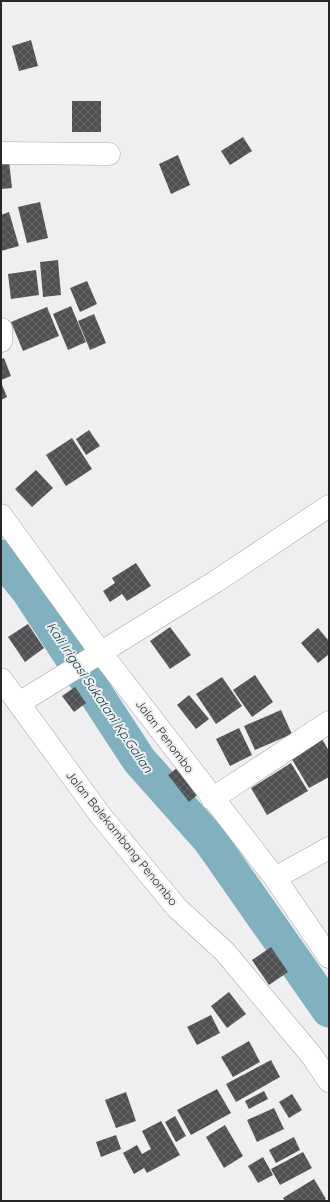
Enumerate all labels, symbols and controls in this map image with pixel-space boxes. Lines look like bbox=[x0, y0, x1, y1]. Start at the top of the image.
water label: Kali Irigasi Sukatani Kp.Galian bbox=[44, 619, 157, 776]
street label: Jalan Penombo bbox=[133, 696, 197, 776]
street label: Jalan Balekambang Penombo bbox=[63, 768, 181, 908]

